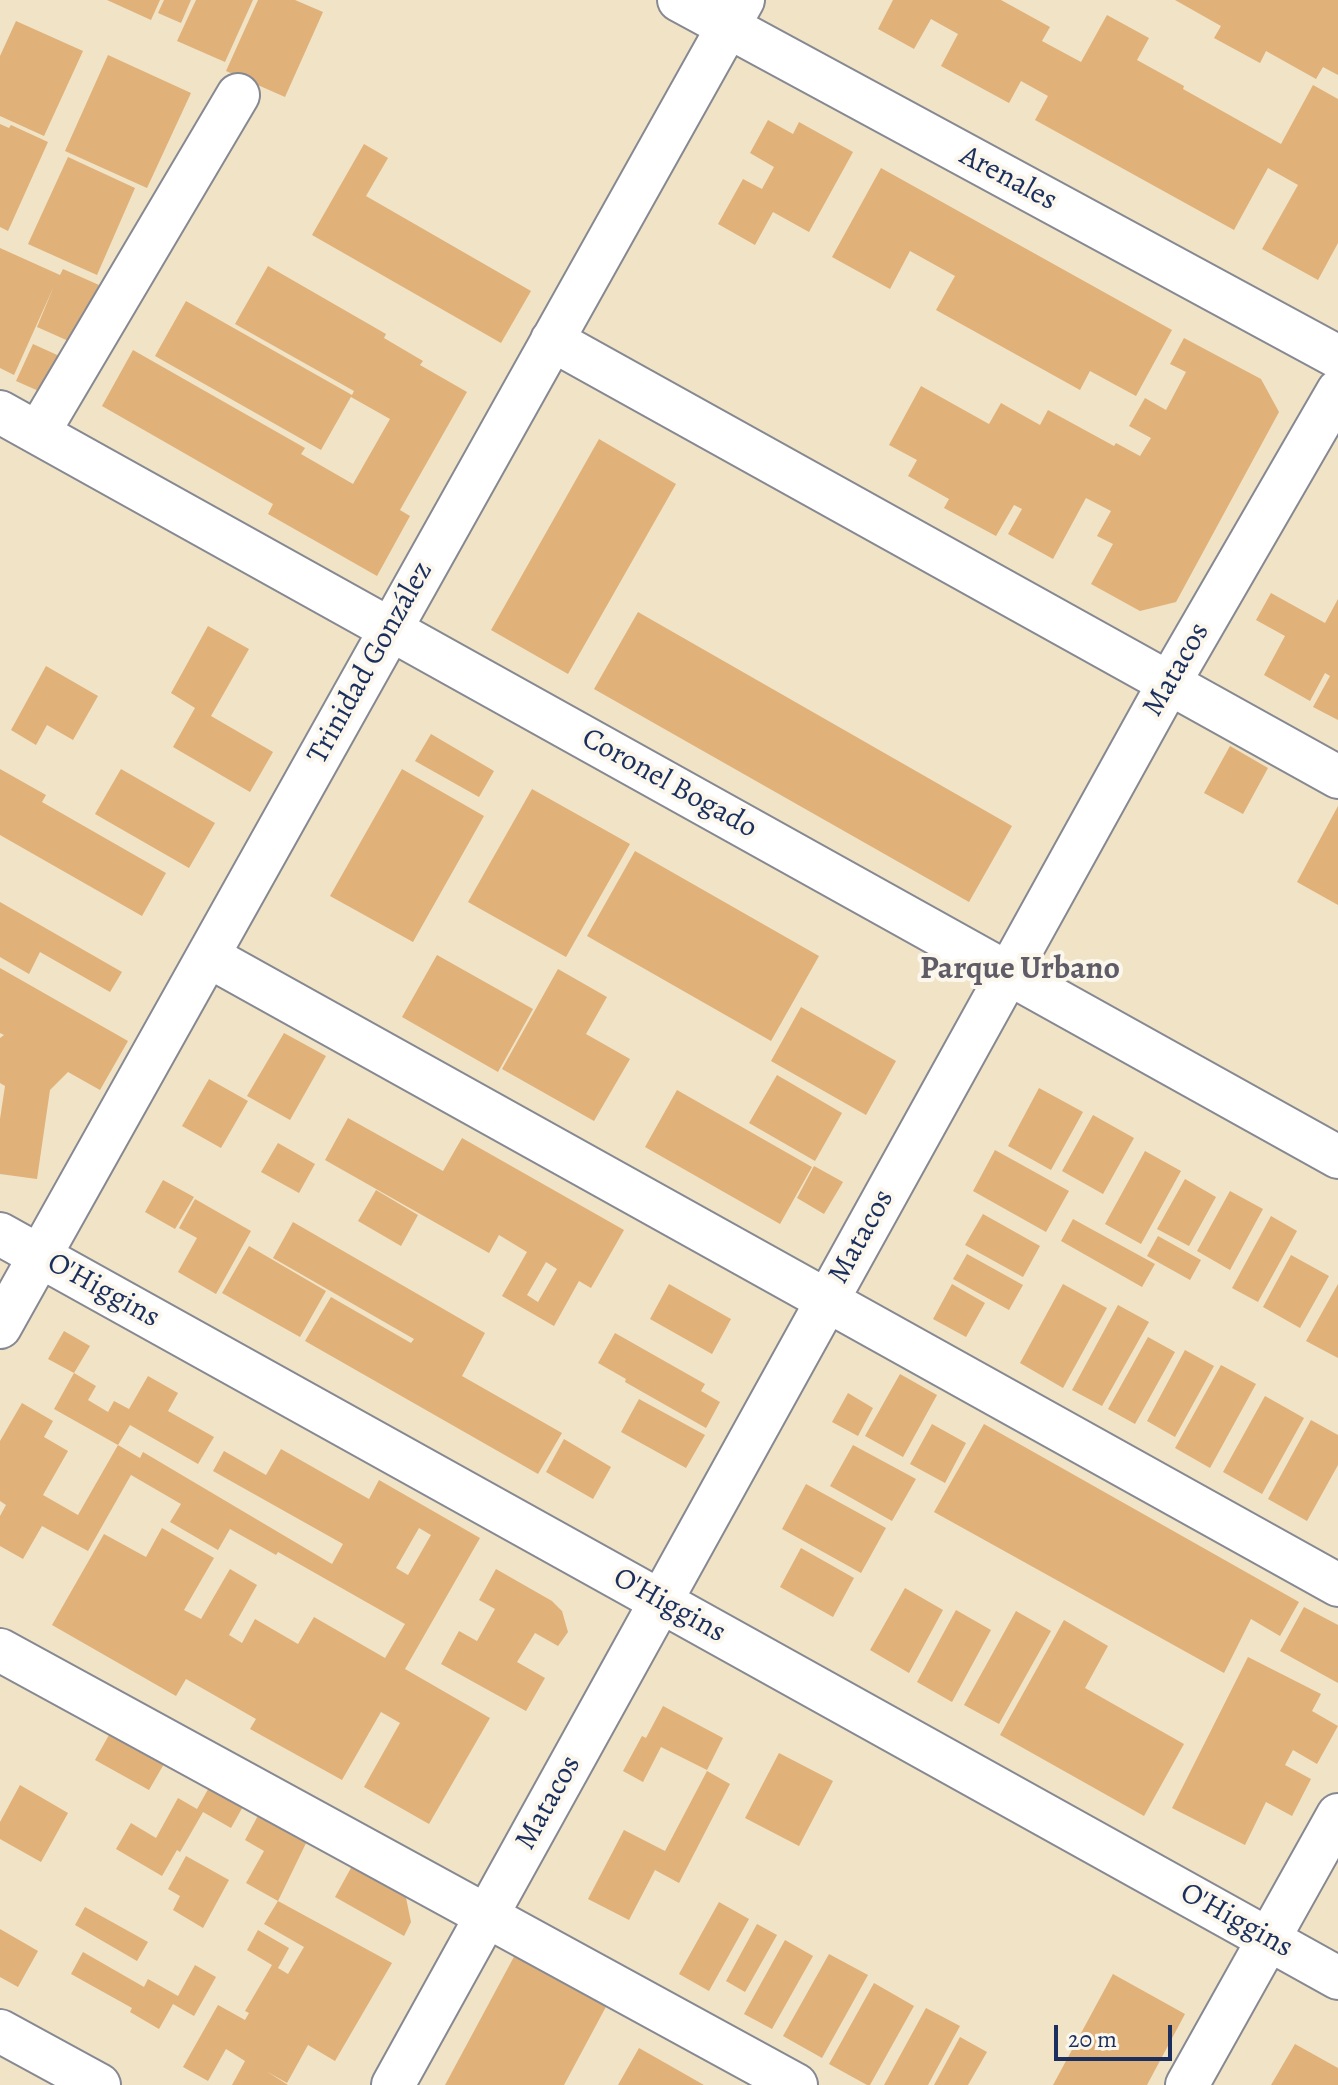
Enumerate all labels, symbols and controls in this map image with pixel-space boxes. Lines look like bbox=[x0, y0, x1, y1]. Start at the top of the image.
street label: Arenales bbox=[953, 139, 1063, 219]
street label: Trinidad González bbox=[301, 556, 441, 770]
street label: Matacos bbox=[1136, 617, 1218, 723]
street label: Coronel Bogado bbox=[575, 721, 763, 847]
district label: Parque Urbano bbox=[920, 951, 1120, 989]
street label: Matacos bbox=[821, 1184, 903, 1290]
street label: O'Higgins bbox=[41, 1245, 165, 1337]
street label: O'Higgins bbox=[607, 1560, 731, 1652]
street label: Matacos bbox=[508, 1750, 590, 1856]
street label: O'Higgins bbox=[1174, 1875, 1298, 1967]
scale bar bbox=[1058, 2009, 1176, 2059]
text: 20 m bbox=[1068, 2023, 1117, 2055]

